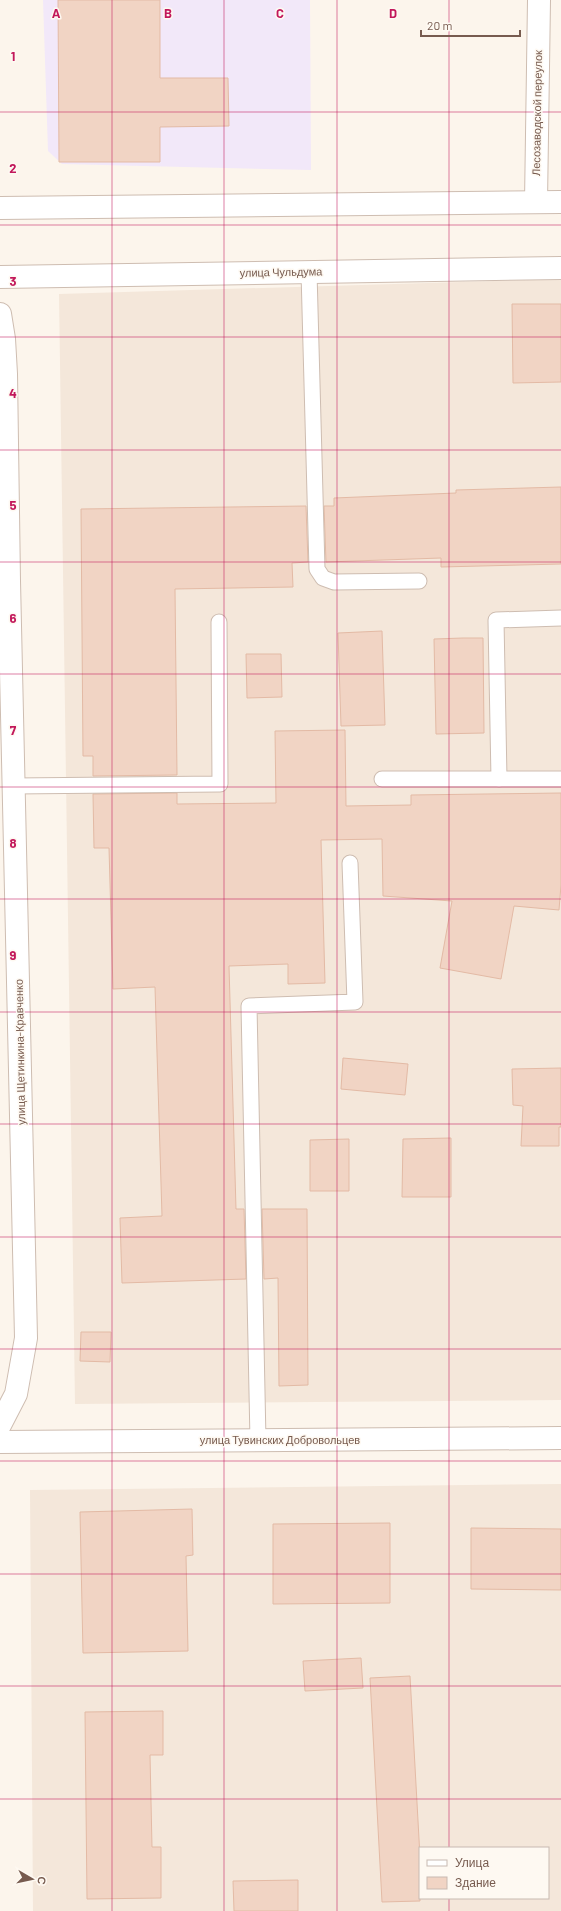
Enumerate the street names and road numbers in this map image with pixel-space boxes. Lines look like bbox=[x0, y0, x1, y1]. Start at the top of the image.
street label: Лесозаводской переулок bbox=[529, 50, 544, 176]
street label: улица Чульдума bbox=[240, 264, 323, 279]
street label: улица Щетинкина-Кравченко bbox=[12, 979, 27, 1125]
street label: улица Тувинских Добровольцев bbox=[200, 1433, 360, 1446]

